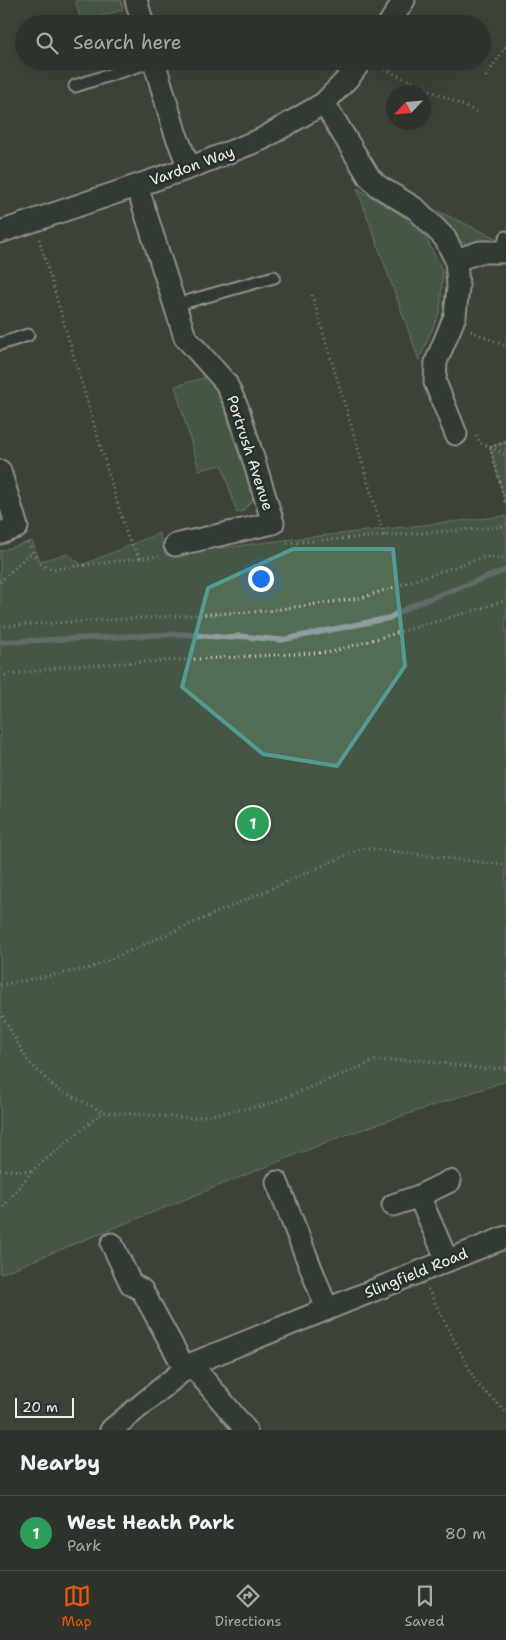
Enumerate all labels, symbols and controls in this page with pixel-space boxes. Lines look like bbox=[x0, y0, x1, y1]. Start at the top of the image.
search box bbox=[15, 15, 491, 70]
icon: search bbox=[33, 29, 61, 57]
text: Search here bbox=[73, 30, 182, 55]
north arrow bbox=[386, 85, 431, 130]
street label: Vardon Way bbox=[147, 141, 237, 191]
street label: Portrush Avenue bbox=[222, 393, 278, 513]
your location bbox=[248, 566, 274, 592]
pin: 1 bbox=[237, 804, 269, 842]
street label: Slingfield Road bbox=[361, 1243, 471, 1303]
scale bar bbox=[15, 1395, 74, 1418]
text: 20 m bbox=[22, 1398, 58, 1416]
text: Nearby bbox=[20, 1449, 100, 1477]
text: West Heath Park bbox=[67, 1510, 235, 1535]
text: 1 bbox=[32, 1523, 40, 1544]
text: 80 m bbox=[445, 1523, 486, 1544]
text: Park bbox=[67, 1535, 101, 1556]
tab: Map bbox=[62, 1582, 92, 1630]
tab: Directions bbox=[215, 1582, 281, 1630]
tab: Saved bbox=[405, 1582, 444, 1630]

